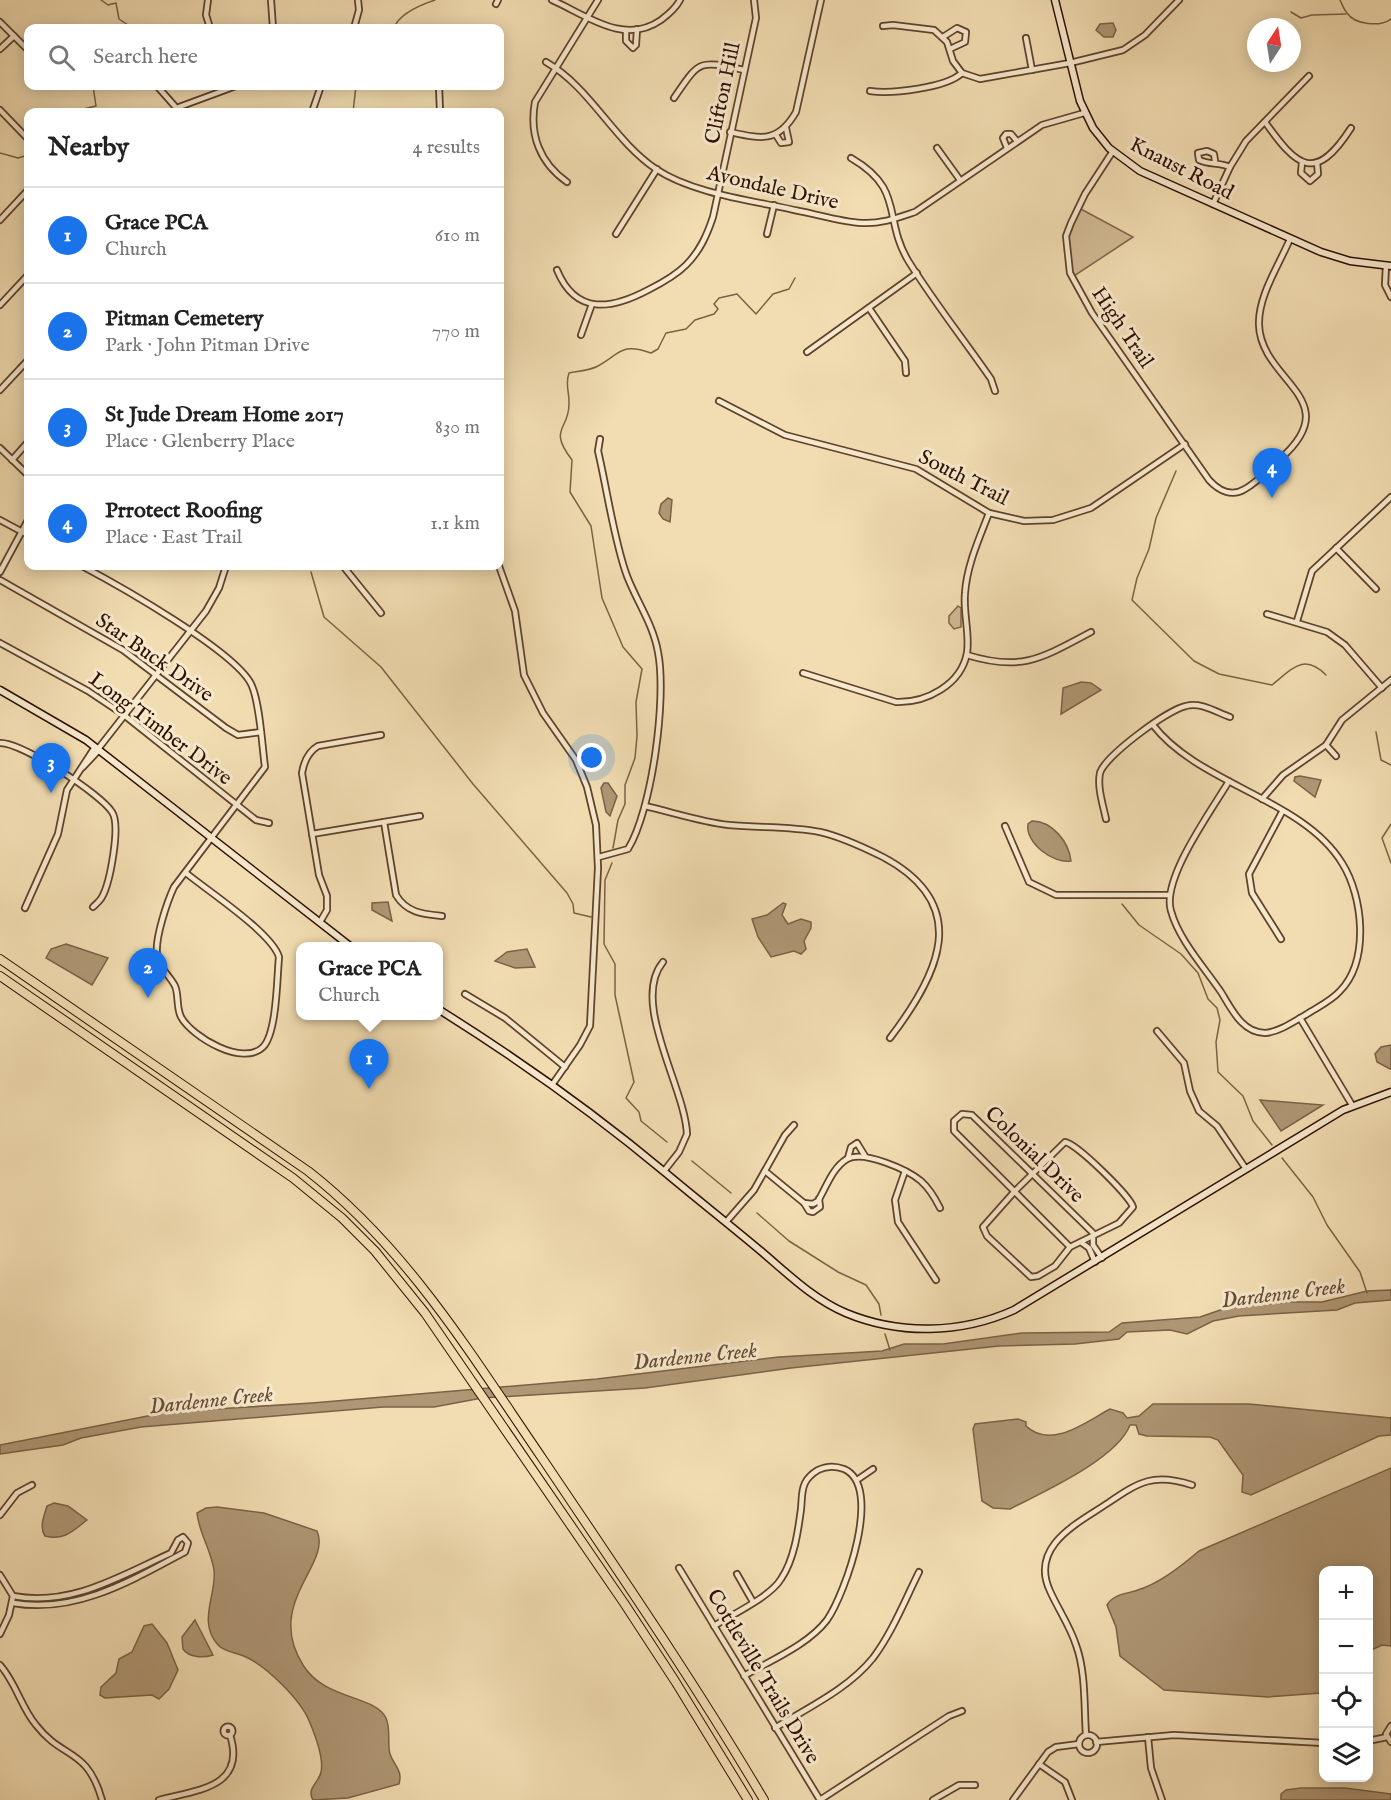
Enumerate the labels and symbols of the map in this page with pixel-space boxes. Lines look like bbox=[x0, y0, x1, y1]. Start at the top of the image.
north arrow bbox=[1247, 18, 1301, 72]
street label: Clifton Hill bbox=[700, 40, 747, 147]
street label: Knaust Road bbox=[1125, 132, 1238, 207]
street label: Avondale Drive bbox=[703, 160, 842, 217]
street label: High Trail bbox=[1085, 282, 1159, 374]
street label: South Trail bbox=[914, 444, 1013, 513]
pin: 4 bbox=[1252, 448, 1292, 498]
street label: Star Buck Drive bbox=[90, 608, 219, 709]
street label: Long Timber Drive bbox=[83, 666, 237, 792]
your location bbox=[577, 743, 606, 772]
pin: 3 bbox=[32, 744, 70, 793]
pin: 2 bbox=[128, 948, 168, 998]
pin: 1 bbox=[350, 1040, 388, 1089]
street label: Colonial Drive bbox=[978, 1101, 1090, 1210]
water label: Dardenne Creek bbox=[1220, 1272, 1347, 1315]
water label: Dardenne Creek bbox=[632, 1337, 759, 1377]
water label: Dardenne Creek bbox=[148, 1381, 275, 1421]
street label: Cottleville Trails Drive bbox=[700, 1584, 826, 1769]

